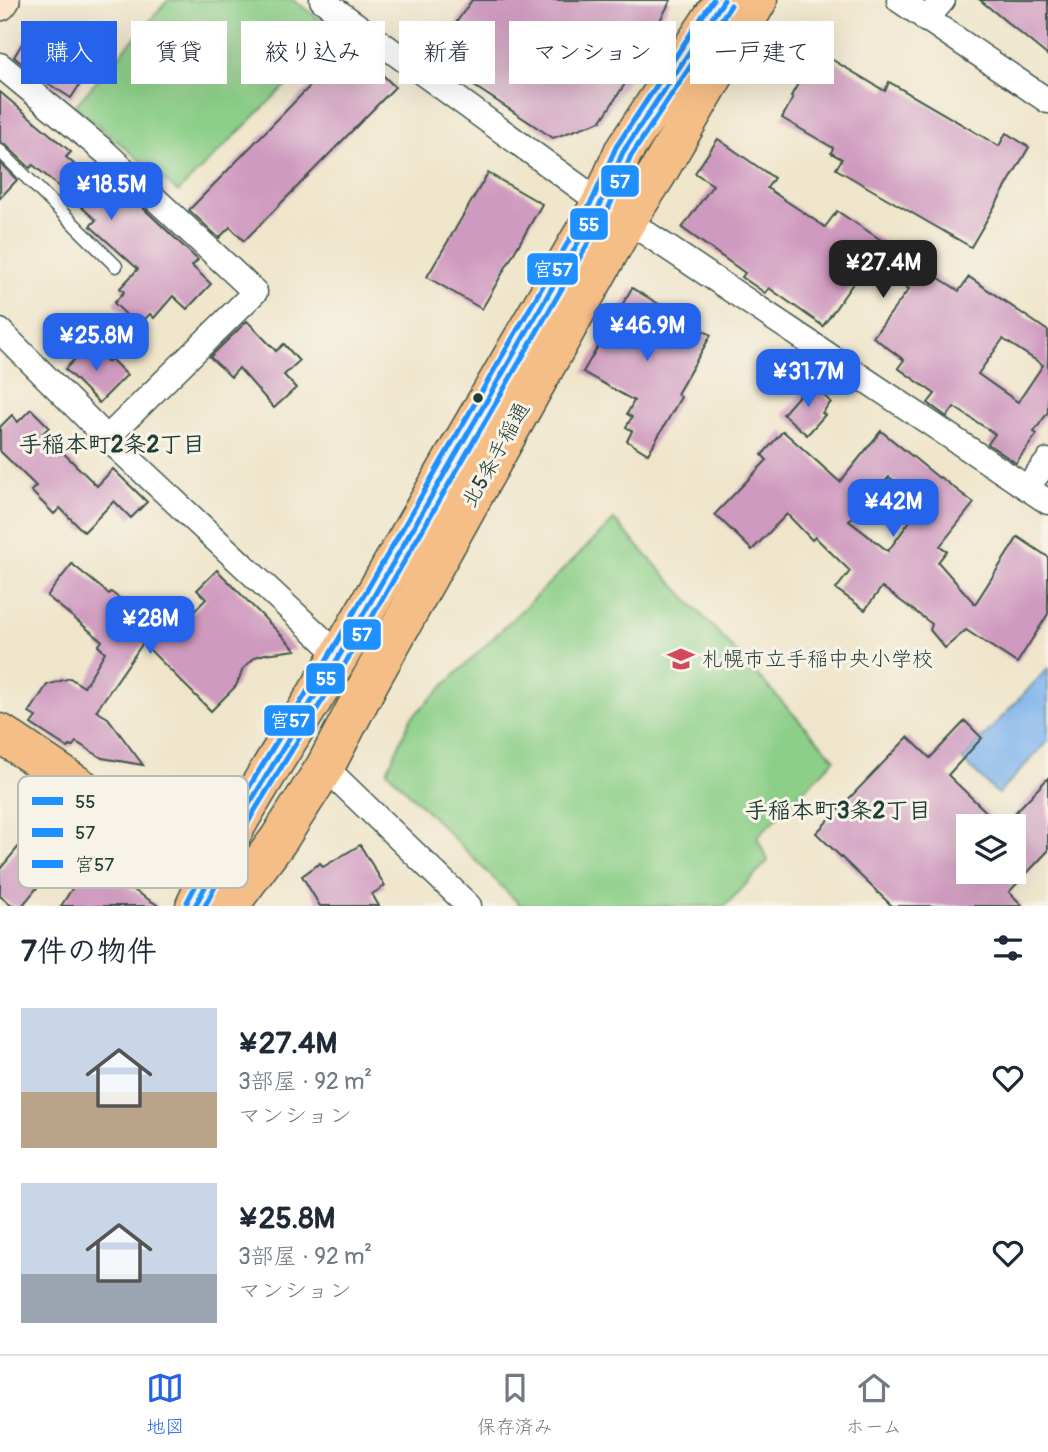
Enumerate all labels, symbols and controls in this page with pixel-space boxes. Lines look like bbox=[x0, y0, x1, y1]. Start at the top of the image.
chip: 購入 bbox=[21, 21, 117, 84]
chip: 賃貸 bbox=[131, 21, 227, 84]
chip: 絞り込み bbox=[241, 21, 385, 84]
chip: 新着 bbox=[399, 21, 495, 84]
chip: マンション bbox=[509, 21, 676, 84]
chip: 一戸建て bbox=[690, 21, 834, 84]
pin: ¥18.5M bbox=[54, 162, 168, 222]
line badge: 57 bbox=[600, 164, 640, 198]
text: ¥18.5M bbox=[76, 170, 146, 199]
text: 57 bbox=[610, 170, 631, 194]
line badge: 55 bbox=[569, 207, 609, 241]
text: 55 bbox=[579, 213, 599, 237]
pin: ¥27.4M bbox=[826, 240, 940, 300]
text: ¥27.4M bbox=[845, 248, 921, 277]
line badge: 宮57 bbox=[526, 252, 579, 286]
text: 宮57 bbox=[533, 258, 574, 282]
pin: ¥46.9M bbox=[590, 304, 704, 363]
text: ¥46.9M bbox=[609, 311, 685, 340]
pin: ¥25.8M bbox=[39, 314, 153, 373]
text: ¥25.8M bbox=[59, 321, 133, 350]
pin: ¥31.7M bbox=[751, 350, 865, 409]
text: ¥31.7M bbox=[772, 357, 844, 386]
unlabelled marker bbox=[471, 391, 485, 405]
street label: 北5条手稲通 bbox=[456, 398, 536, 512]
district label: 手稲本町2条2丁目 bbox=[19, 430, 205, 459]
pin: ¥42M bbox=[852, 480, 934, 539]
text: ¥42M bbox=[864, 487, 922, 516]
pin: ¥28M bbox=[109, 596, 191, 656]
text: ¥28M bbox=[122, 604, 178, 633]
line badge: 57 bbox=[342, 618, 382, 651]
text: 57 bbox=[352, 623, 373, 647]
school or university icon: 札幌市立手稲中央小学校 bbox=[666, 644, 696, 674]
place label: 札幌市立手稲中央小学校 bbox=[702, 646, 933, 673]
line badge: 55 bbox=[305, 662, 346, 695]
text: 55 bbox=[316, 667, 336, 691]
line badge: 宮57 bbox=[263, 704, 316, 737]
text: 宮57 bbox=[270, 709, 311, 733]
legend bbox=[18, 776, 248, 888]
text: 55 bbox=[75, 790, 96, 814]
district label: 手稲本町3条2丁目 bbox=[745, 796, 931, 825]
map controls bbox=[956, 814, 1026, 884]
button: layers bbox=[956, 814, 1026, 884]
text: 57 bbox=[75, 821, 95, 845]
text: 宮57 bbox=[75, 853, 114, 877]
icon: filters bbox=[989, 929, 1027, 967]
text: 7件の物件 bbox=[21, 933, 157, 970]
text: ¥27.4M bbox=[238, 1025, 337, 1062]
icon: home bbox=[77, 1036, 161, 1120]
icon: heart bbox=[989, 1059, 1027, 1097]
text: 3部屋 · 92 m² bbox=[238, 1067, 372, 1096]
text: マンション bbox=[238, 1101, 352, 1130]
text: ¥25.8M bbox=[238, 1200, 335, 1237]
icon: home bbox=[77, 1211, 161, 1295]
icon: heart bbox=[989, 1234, 1027, 1272]
text: 3部屋 · 92 m² bbox=[238, 1242, 372, 1271]
text: マンション bbox=[238, 1276, 352, 1305]
tab: 地図 bbox=[146, 1369, 184, 1439]
tab: 保存済み bbox=[477, 1369, 553, 1439]
tab: ホーム bbox=[845, 1369, 902, 1439]

